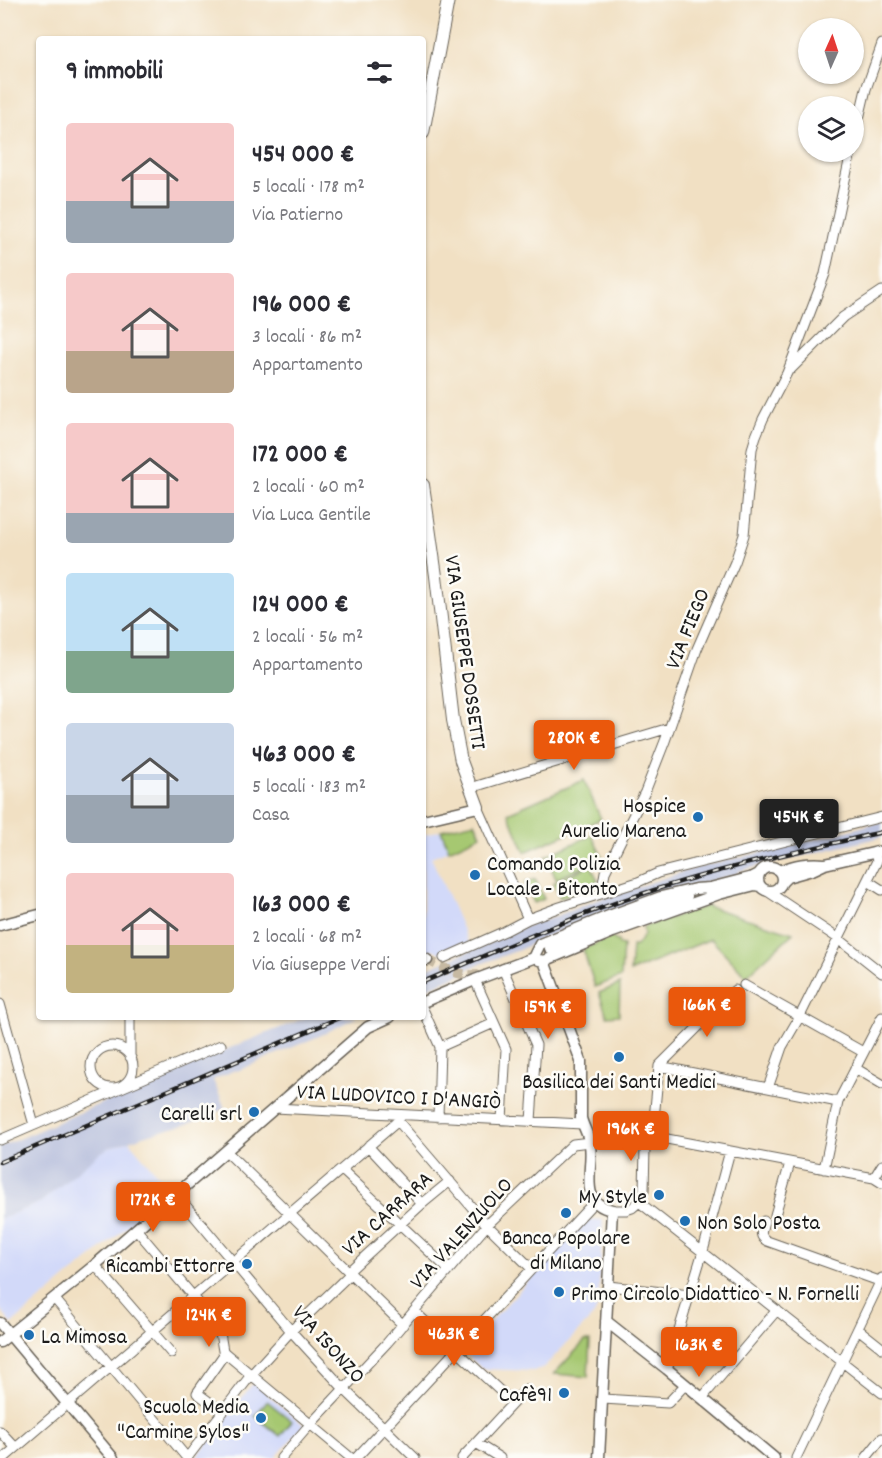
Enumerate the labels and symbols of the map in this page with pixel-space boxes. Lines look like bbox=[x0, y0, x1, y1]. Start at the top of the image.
north arrow bbox=[798, 18, 864, 84]
street label: VIA GIUSEPPE DOSSETTI bbox=[435, 554, 493, 752]
street label: VIA FIEGO bbox=[659, 584, 720, 674]
pin: 280K € bbox=[525, 720, 623, 771]
place label: Hospice Aurelio Marena bbox=[561, 792, 687, 848]
pin: 454K € bbox=[750, 799, 848, 850]
marker: Hospice Aurelio Marena bbox=[691, 810, 705, 824]
place label: Comando Polizia Locale - Bitonto bbox=[487, 850, 621, 906]
marker: Comando Polizia Locale - Bitonto bbox=[468, 868, 482, 882]
pin: 166K € bbox=[658, 987, 756, 1038]
pin: 159K € bbox=[499, 989, 597, 1040]
marker: Basilica dei Santi Medici bbox=[612, 1050, 626, 1064]
place label: Basilica dei Santi Medici bbox=[522, 1068, 716, 1099]
street label: VIA LUDOVICO I D'ANGIÒ bbox=[296, 1078, 502, 1119]
place label: Carelli srl bbox=[161, 1100, 242, 1131]
marker: Carelli srl bbox=[247, 1105, 261, 1119]
pin: 196K € bbox=[582, 1111, 680, 1162]
street label: VIA CARRARA bbox=[336, 1165, 441, 1264]
street label: VIA VALENZUOLO bbox=[404, 1171, 521, 1297]
pin: 172K € bbox=[104, 1182, 202, 1233]
place label: My Style bbox=[579, 1183, 647, 1214]
marker: My Style bbox=[652, 1188, 666, 1202]
marker: Banca Popolare di Milano bbox=[559, 1206, 573, 1220]
place label: Non Solo Posta bbox=[697, 1209, 821, 1240]
marker: Non Solo Posta bbox=[678, 1214, 692, 1228]
place label: Banca Popolare di Milano bbox=[502, 1224, 630, 1280]
place label: Ricambi Ettorre bbox=[105, 1252, 235, 1283]
marker: Ricambi Ettorre bbox=[240, 1257, 254, 1271]
place label: Primo Circolo Didattico - N. Fornelli bbox=[571, 1280, 859, 1311]
marker: Primo Circolo Didattico - N. Fornelli bbox=[552, 1285, 566, 1299]
pin: 124K € bbox=[160, 1297, 258, 1348]
street label: VIA ISONZO bbox=[283, 1299, 371, 1392]
pin: 463K € bbox=[405, 1316, 503, 1367]
place label: La Mimosa bbox=[41, 1323, 127, 1354]
pin: 163K € bbox=[650, 1327, 748, 1378]
marker: La Mimosa bbox=[22, 1328, 36, 1342]
place label: Cafè91 bbox=[499, 1381, 552, 1412]
marker: Cafè91 bbox=[557, 1386, 571, 1400]
place label: Scuola Media "Carmine Sylos" bbox=[117, 1393, 250, 1449]
marker: Scuola Media "Carmine Sylos" bbox=[254, 1411, 268, 1425]

